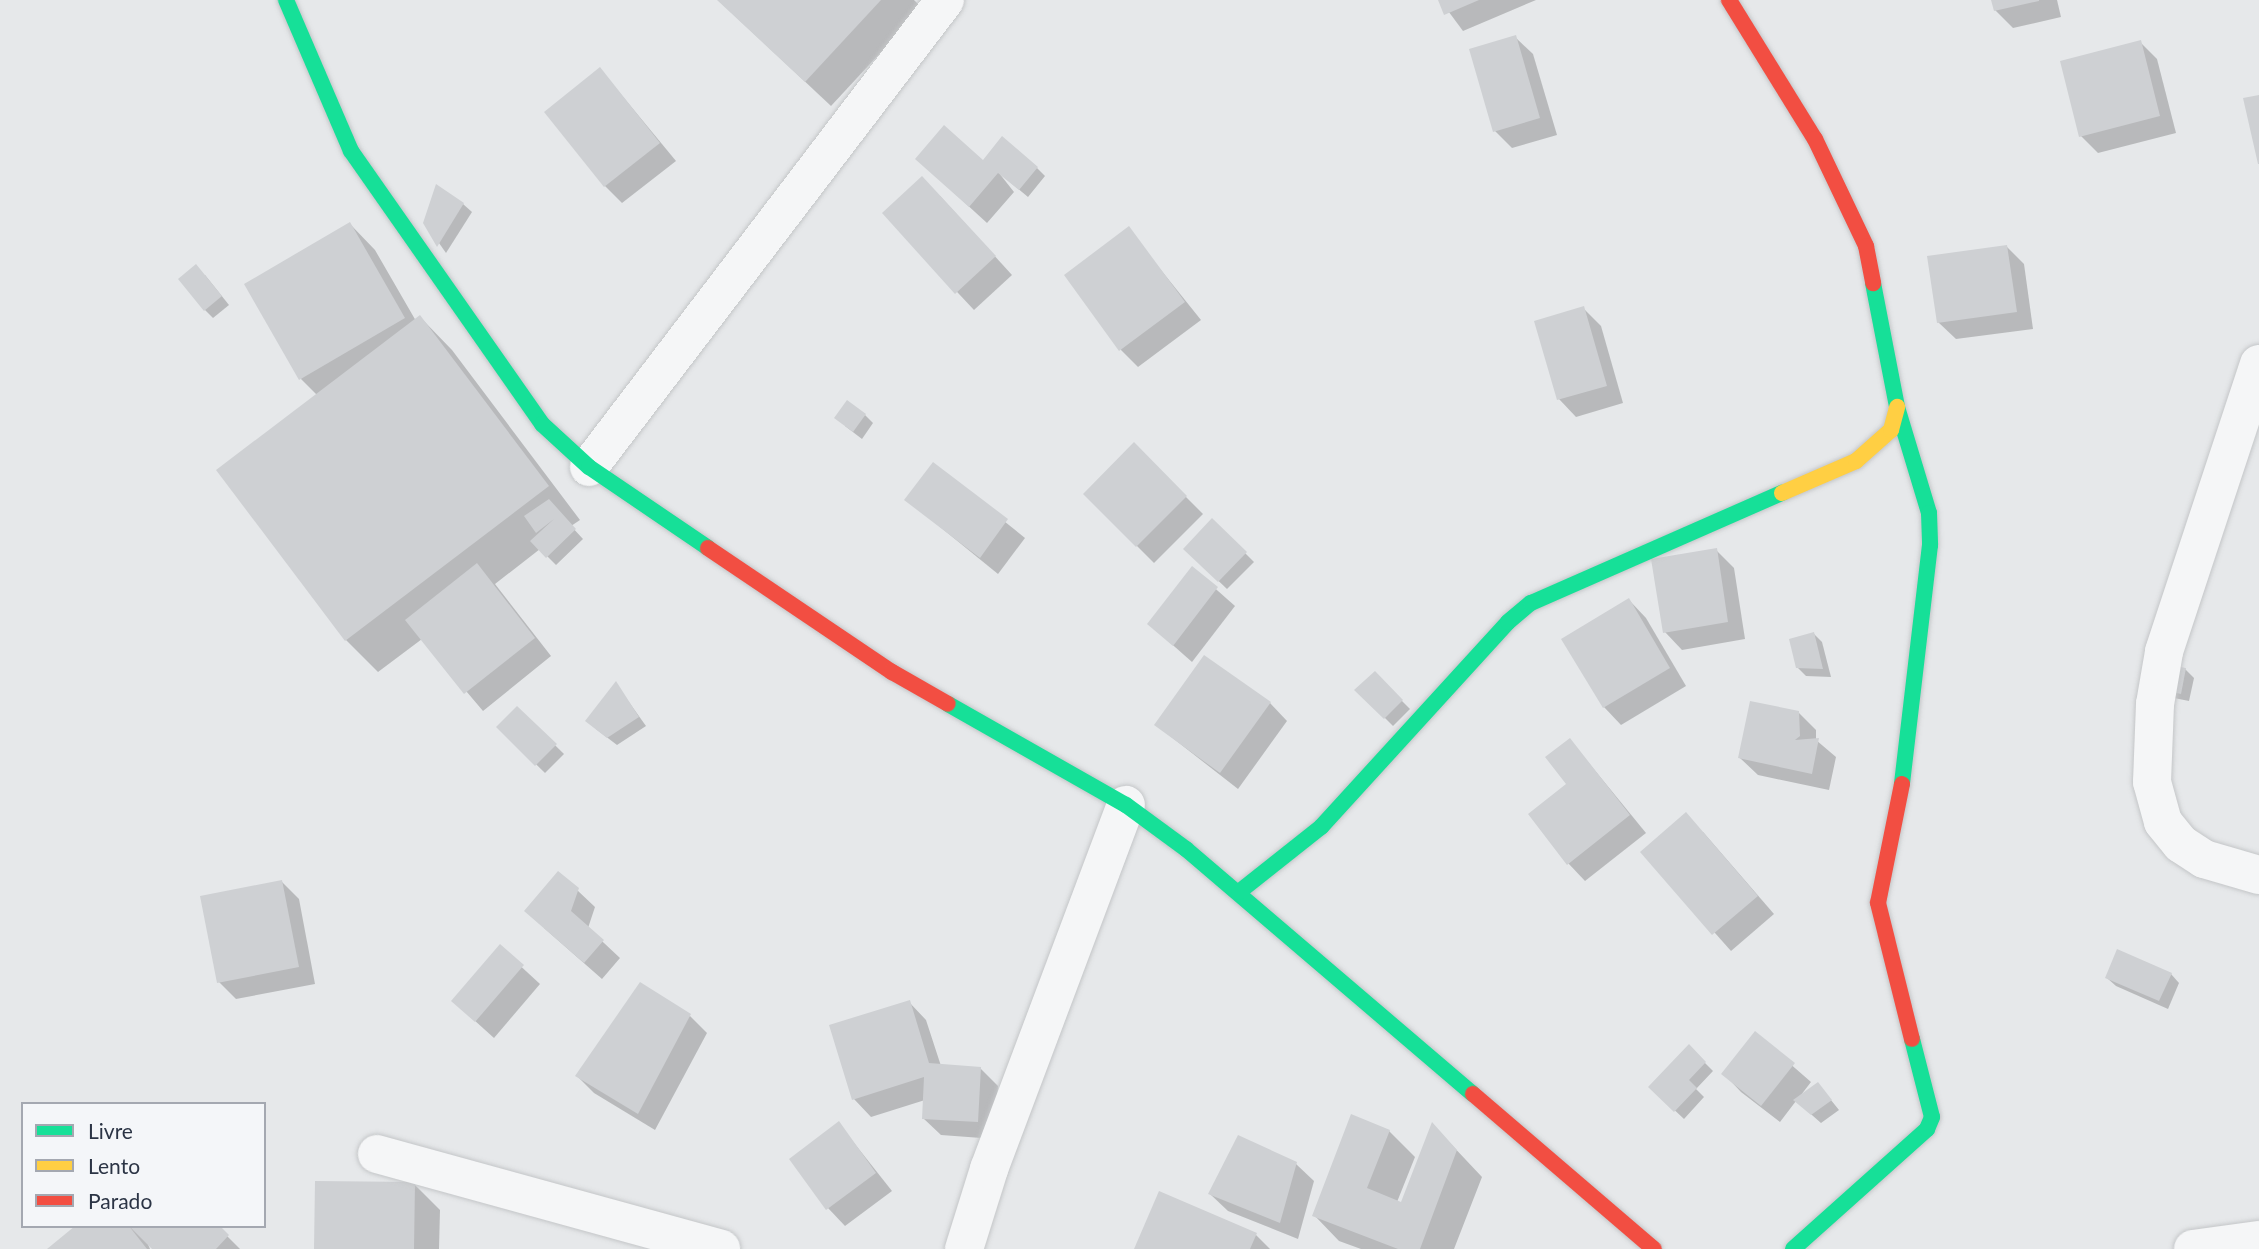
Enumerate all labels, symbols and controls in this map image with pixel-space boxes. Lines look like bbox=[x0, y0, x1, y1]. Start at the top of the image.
legend bbox=[21, 1102, 266, 1228]
text: Livre bbox=[88, 1118, 133, 1143]
text: Lento bbox=[88, 1153, 140, 1178]
text: Parado bbox=[88, 1188, 152, 1213]

